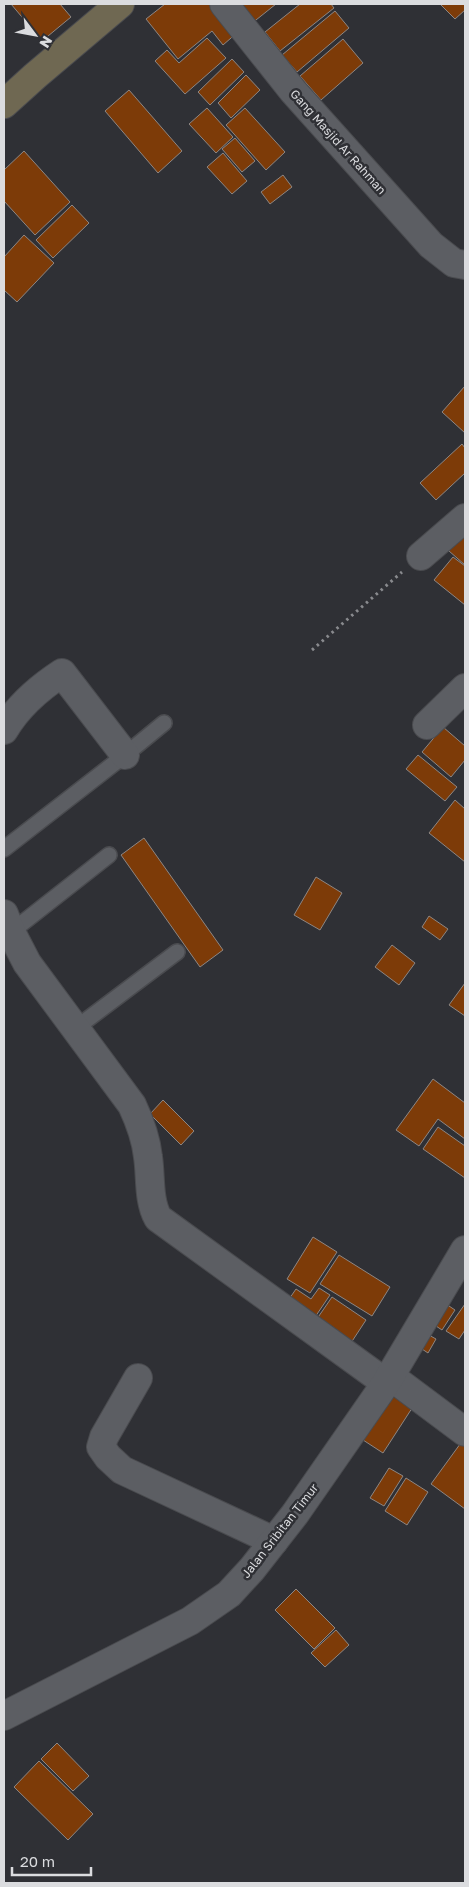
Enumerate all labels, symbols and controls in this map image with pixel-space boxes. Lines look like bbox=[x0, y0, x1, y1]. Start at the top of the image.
north arrow bbox=[10, 10, 60, 60]
text: N bbox=[36, 33, 56, 51]
street label: Gang Masjid Ar Rahman bbox=[287, 86, 389, 197]
street label: Jalan Sribitan Timur bbox=[238, 1480, 321, 1581]
scale bar bbox=[12, 1844, 91, 1876]
text: 20 m bbox=[20, 1852, 55, 1870]

